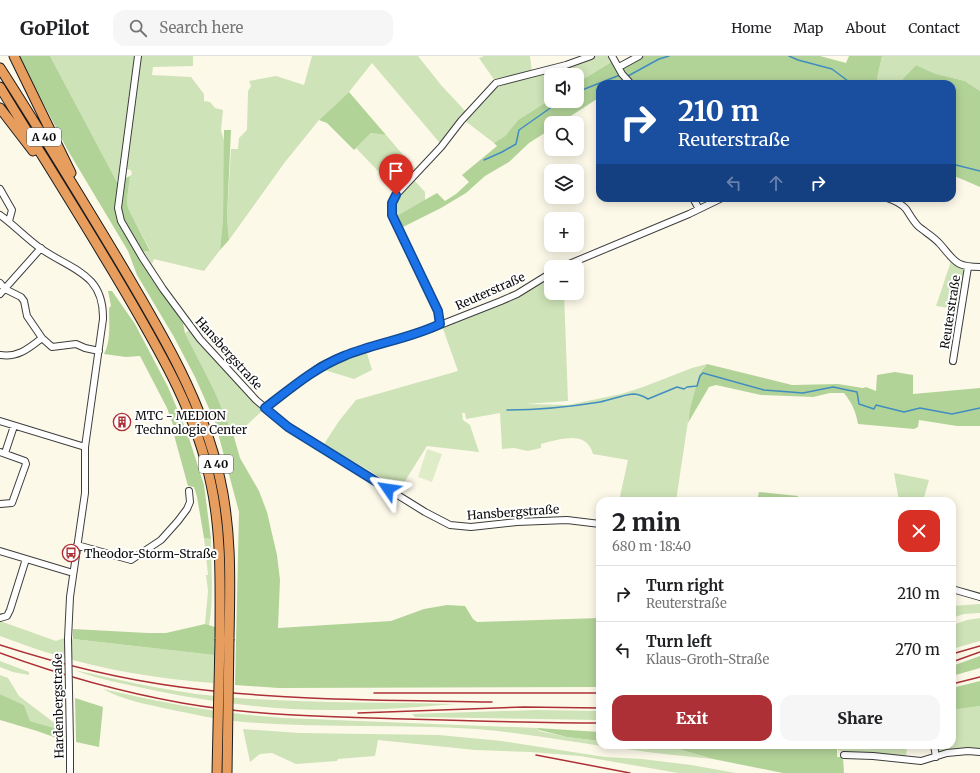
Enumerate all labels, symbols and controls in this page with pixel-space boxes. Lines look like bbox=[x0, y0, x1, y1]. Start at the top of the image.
search box bbox=[113, 10, 393, 46]
text: GoPilot bbox=[20, 16, 89, 40]
icon: search bbox=[127, 17, 149, 39]
text: Search here bbox=[159, 18, 243, 37]
text: Home bbox=[731, 19, 772, 37]
text: Map bbox=[794, 19, 823, 37]
text: About bbox=[845, 19, 886, 37]
text: Contact bbox=[908, 19, 960, 37]
map controls bbox=[544, 68, 584, 300]
button: sound bbox=[544, 68, 584, 108]
text: 210 m bbox=[678, 93, 759, 129]
icon: right bbox=[612, 96, 664, 148]
button: search bbox=[544, 116, 584, 156]
road number: A 40 bbox=[27, 128, 61, 146]
text: Reuterstraße bbox=[678, 128, 790, 151]
pin bbox=[379, 154, 413, 195]
icon: arrive bbox=[385, 160, 407, 182]
button: layers bbox=[544, 164, 584, 204]
icon: left bbox=[723, 172, 745, 194]
icon: ahead bbox=[765, 172, 787, 194]
icon: right bbox=[807, 172, 829, 194]
button: + bbox=[544, 212, 584, 252]
button: − bbox=[544, 260, 584, 300]
street label: Reuterstraße bbox=[453, 269, 527, 313]
street label: Reuterstraße bbox=[937, 274, 963, 350]
street label: Hansbergstraße bbox=[192, 314, 266, 392]
place label: MTC - MEDION Technologie Center bbox=[135, 408, 248, 437]
building icon: MTC - MEDION Technologie Center bbox=[112, 412, 132, 432]
road number: A 40 bbox=[199, 455, 233, 473]
position arrow bbox=[367, 468, 409, 510]
street label: Hansbergstraße bbox=[466, 501, 560, 523]
text: 2 min bbox=[612, 507, 681, 538]
button: close bbox=[898, 510, 940, 552]
text: 680 m · 18:40 bbox=[612, 538, 691, 555]
bus stop icon: Theodor-Storm-Straße bbox=[61, 543, 81, 563]
place label: Theodor-Storm-Straße bbox=[84, 546, 217, 561]
text: Turn right bbox=[646, 576, 724, 595]
icon: right bbox=[612, 583, 634, 605]
text: 210 m bbox=[897, 584, 940, 603]
text: Reuterstraße bbox=[646, 595, 727, 612]
text: Turn left bbox=[646, 632, 712, 651]
icon: left bbox=[612, 639, 634, 661]
text: 270 m bbox=[895, 640, 940, 659]
text: Klaus-Groth-Straße bbox=[646, 651, 769, 668]
street label: Hardenbergstraße bbox=[50, 653, 66, 759]
button: Exit bbox=[612, 695, 772, 741]
button: Share bbox=[780, 695, 940, 741]

